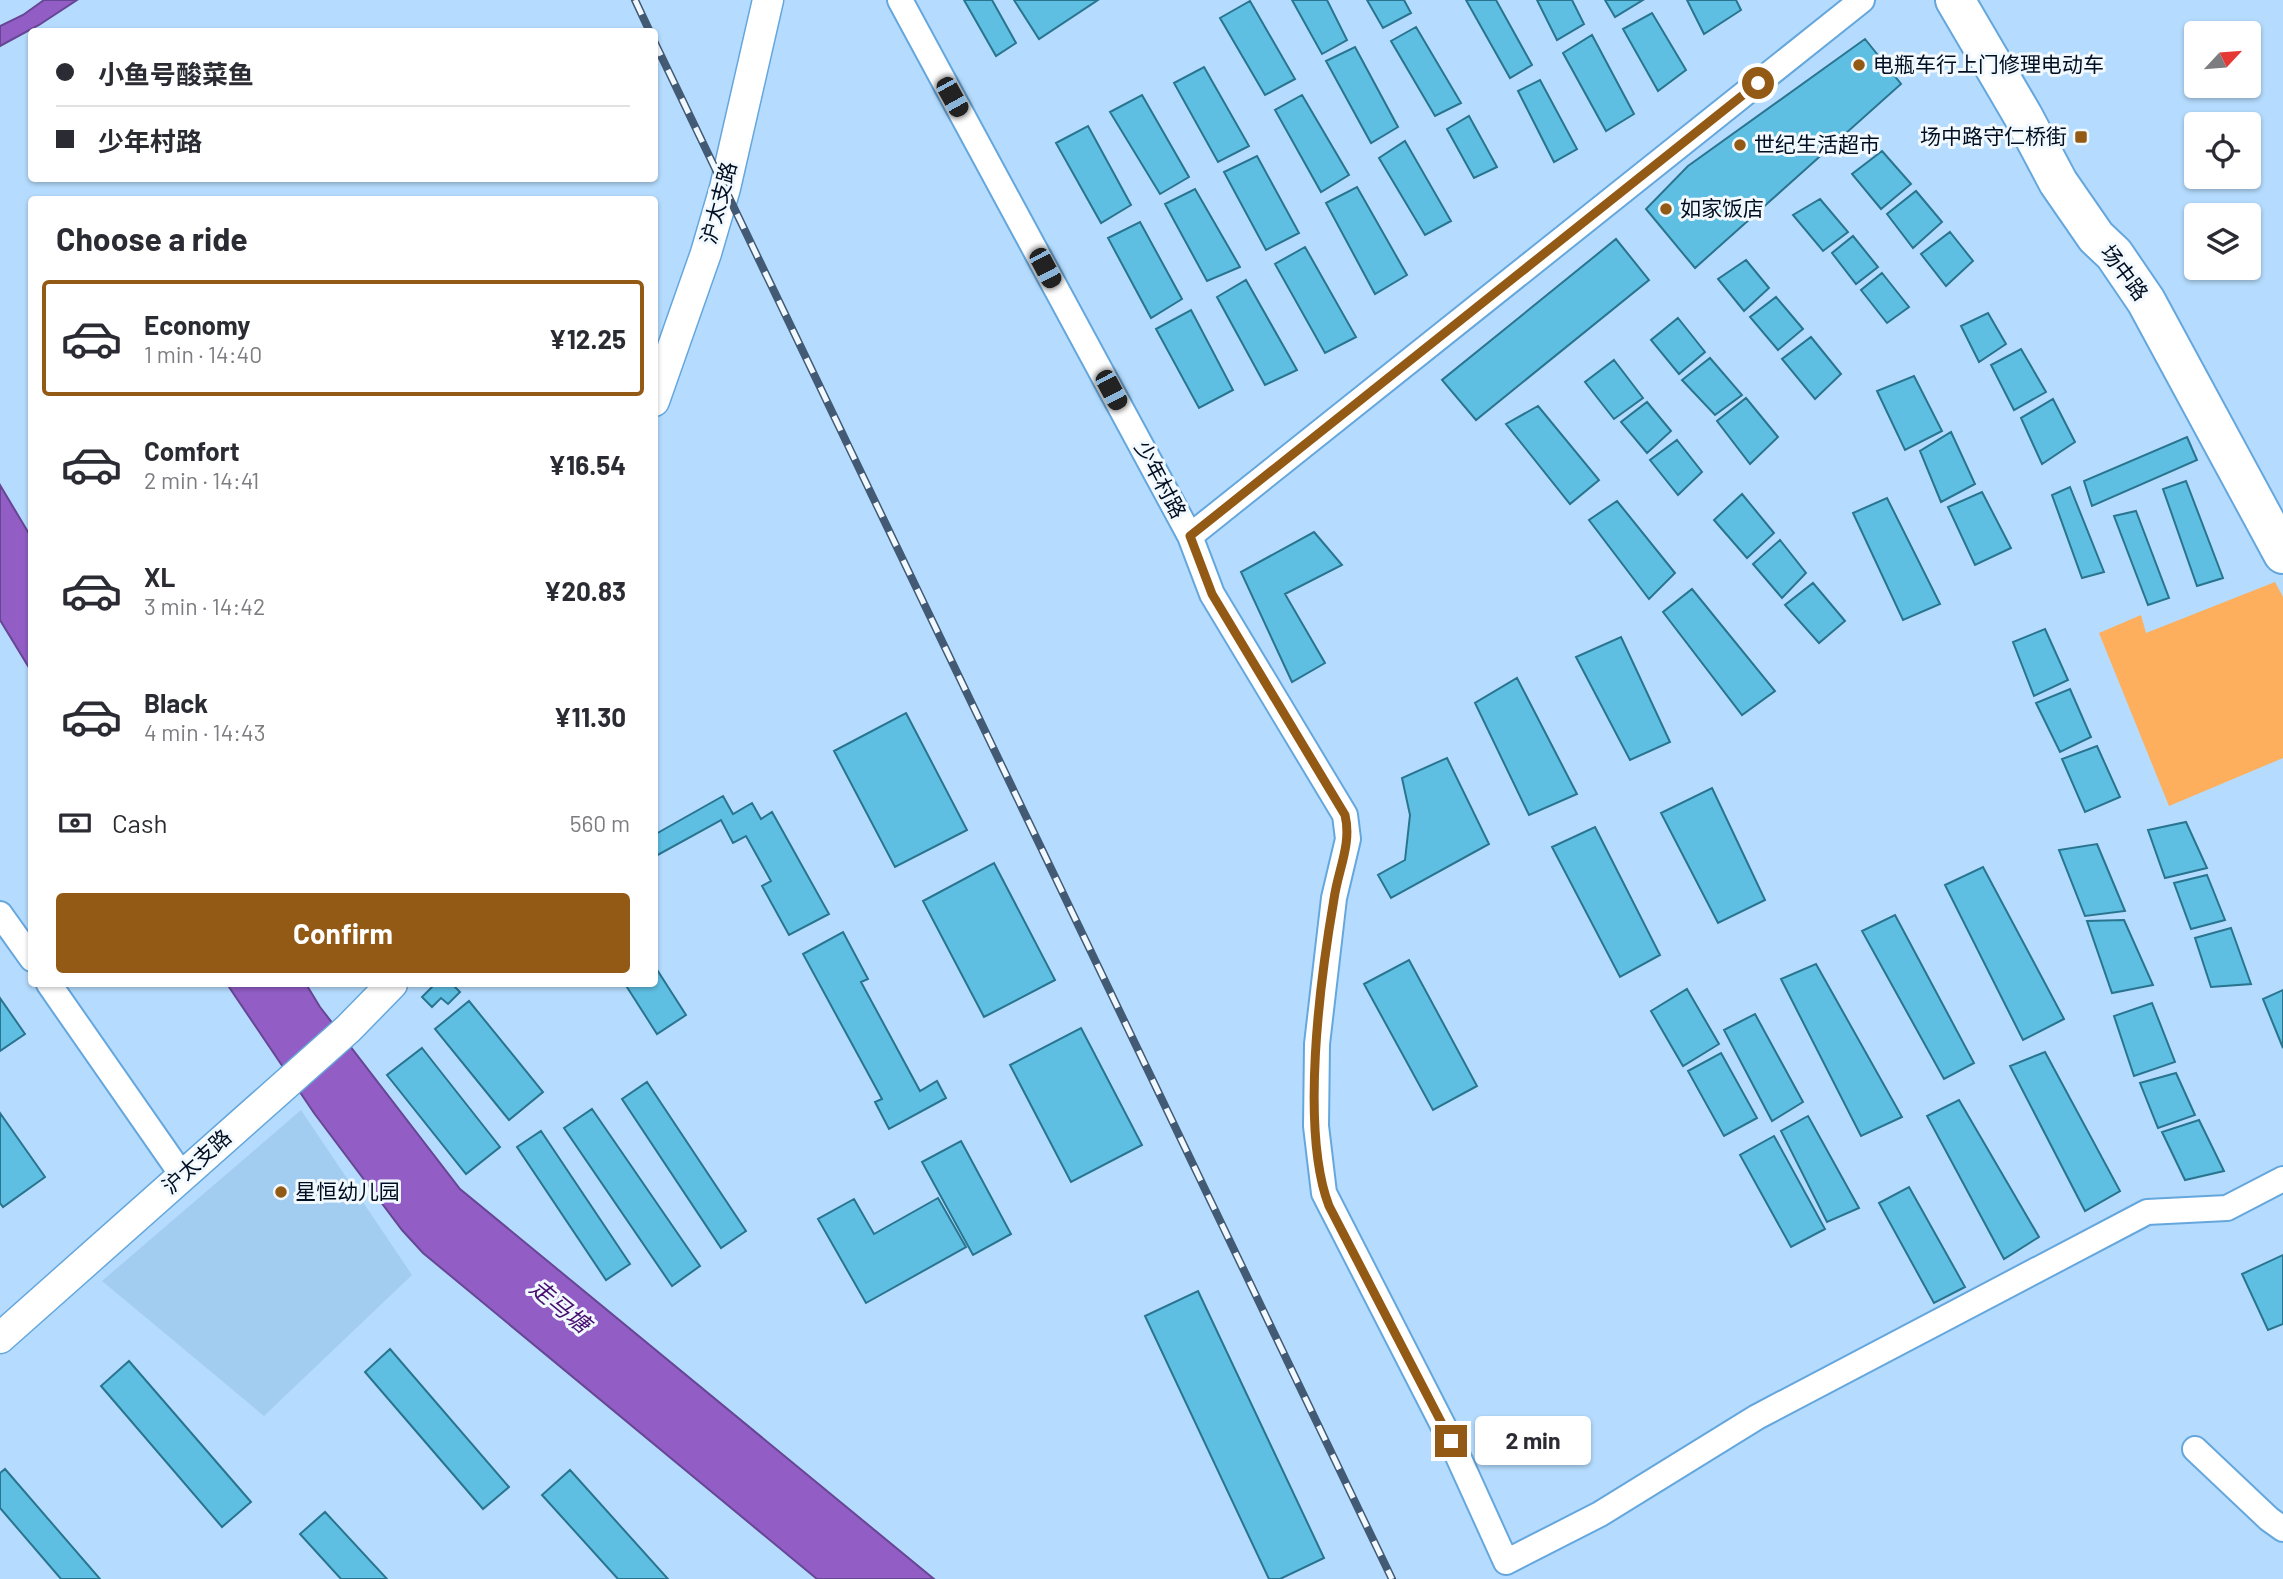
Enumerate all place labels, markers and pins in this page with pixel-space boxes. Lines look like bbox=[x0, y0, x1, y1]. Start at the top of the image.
place label: 电瓶车行上门修理电动车 bbox=[1873, 51, 2104, 76]
marker: 电瓶车行上门修理电动车 bbox=[1851, 57, 1867, 73]
place label: 场中路守仁桥街 bbox=[1920, 123, 2067, 148]
marker: 场中路守仁桥街 bbox=[2073, 129, 2089, 145]
place label: 世纪生活超市 bbox=[1754, 131, 1880, 156]
marker: 世纪生活超市 bbox=[1732, 137, 1748, 153]
place label: 如家饭店 bbox=[1680, 195, 1764, 220]
marker: 如家饭店 bbox=[1658, 201, 1674, 217]
place label: 星恒幼儿园 bbox=[295, 1178, 400, 1203]
marker: 星恒幼儿园 bbox=[273, 1184, 289, 1200]

